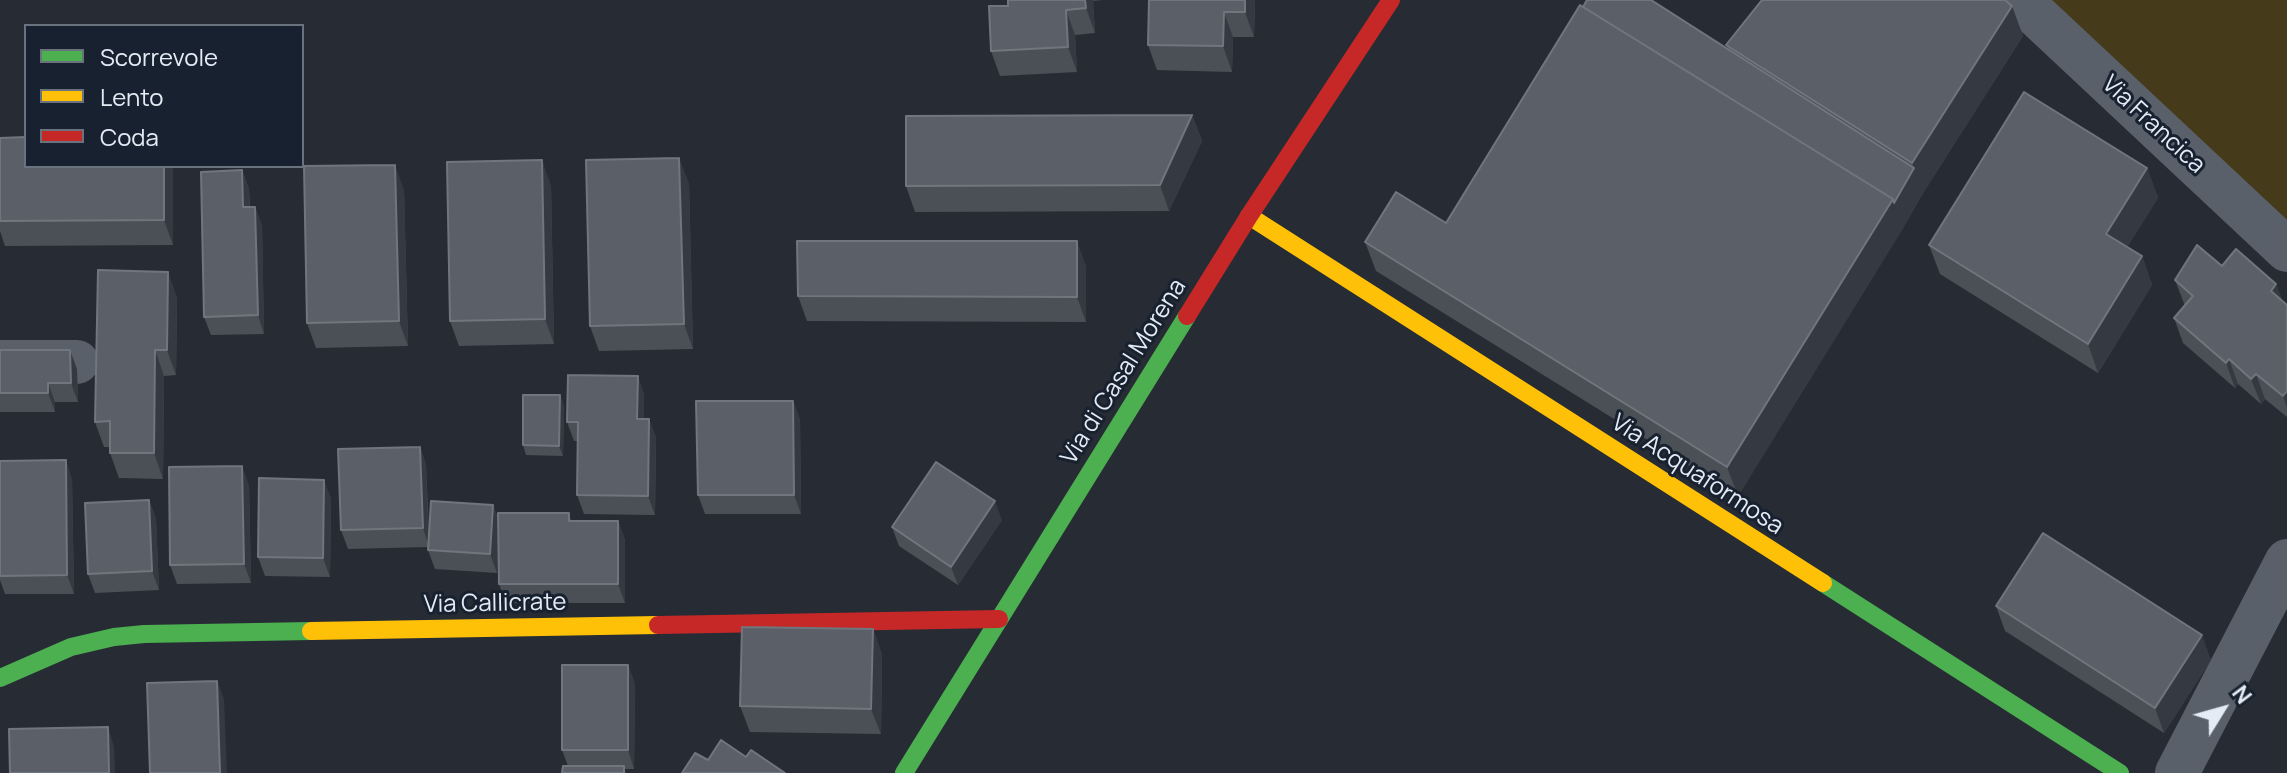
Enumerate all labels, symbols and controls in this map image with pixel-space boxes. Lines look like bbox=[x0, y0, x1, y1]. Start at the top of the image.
legend bbox=[24, 24, 304, 168]
text: Scorrevole bbox=[100, 40, 218, 73]
street label: Via Francica bbox=[2095, 70, 2211, 180]
text: Lento bbox=[100, 80, 164, 113]
text: Coda bbox=[100, 120, 159, 153]
street label: Via di Casal Morena bbox=[1055, 274, 1193, 470]
street label: Via Acquaformosa bbox=[1606, 409, 1788, 541]
street label: Via Callicrate bbox=[423, 588, 567, 620]
north arrow bbox=[2183, 669, 2263, 749]
text: N bbox=[2225, 679, 2259, 710]

